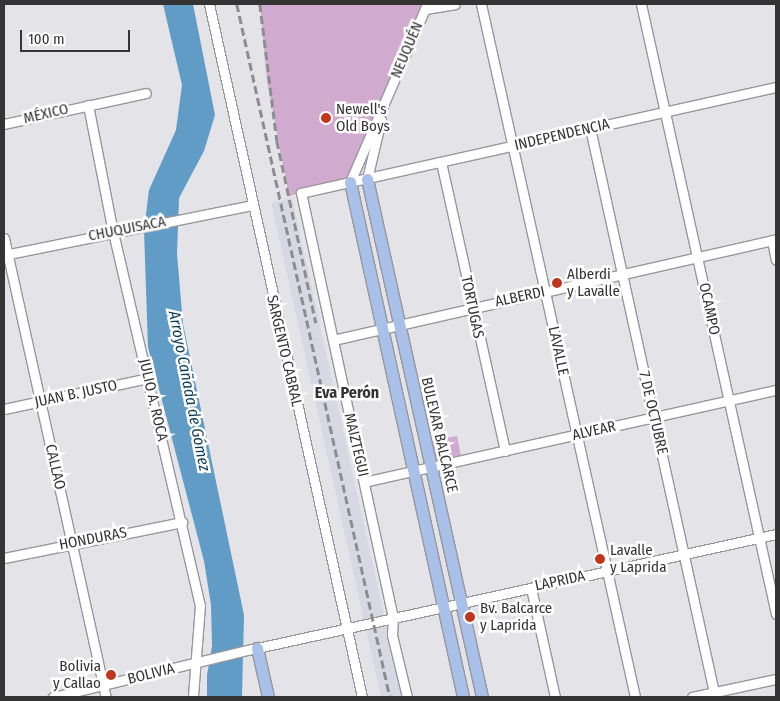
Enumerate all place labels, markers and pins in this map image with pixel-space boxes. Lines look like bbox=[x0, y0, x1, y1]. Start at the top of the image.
place label: Newell's Old Boys bbox=[336, 100, 390, 135]
marker: Newell's Old Boys bbox=[320, 112, 332, 124]
place label: Alberdi y Lavalle bbox=[567, 265, 620, 300]
marker: Alberdi y Lavalle bbox=[551, 277, 563, 289]
place label: Lavalle y Laprida bbox=[610, 541, 666, 576]
marker: Lavalle y Laprida bbox=[594, 553, 606, 565]
place label: Bv. Balcarce y Laprida bbox=[480, 599, 552, 634]
marker: Bv. Balcarce y Laprida bbox=[464, 611, 476, 623]
place label: Bolivia y Callao bbox=[53, 657, 101, 692]
marker: Bolivia y Callao bbox=[105, 669, 117, 681]

